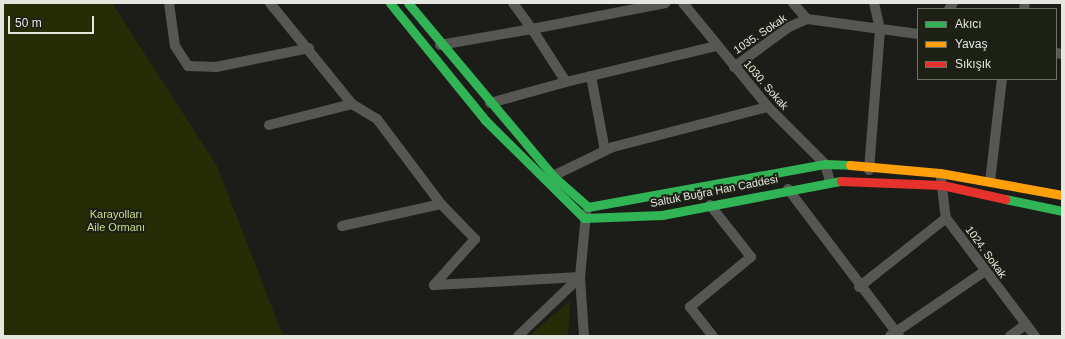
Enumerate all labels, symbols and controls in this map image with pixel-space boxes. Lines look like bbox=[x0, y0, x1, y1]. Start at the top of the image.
scale bar bbox=[10, 8, 96, 34]
legend bbox=[917, 8, 1057, 80]
street label: 1035. Sokak bbox=[731, 11, 789, 57]
text: 50 m bbox=[15, 16, 42, 30]
text: Akıcı bbox=[955, 17, 982, 31]
text: Yavaş bbox=[955, 37, 987, 51]
text: Sıkışık bbox=[955, 57, 991, 71]
street label: 1030. Sokak bbox=[741, 58, 791, 112]
street label: Saltuk Buğra Han Caddesi bbox=[649, 172, 779, 210]
park label: Karayolları Aile Ormanı bbox=[87, 208, 145, 234]
street label: 1024. Sokak bbox=[963, 223, 1009, 281]

